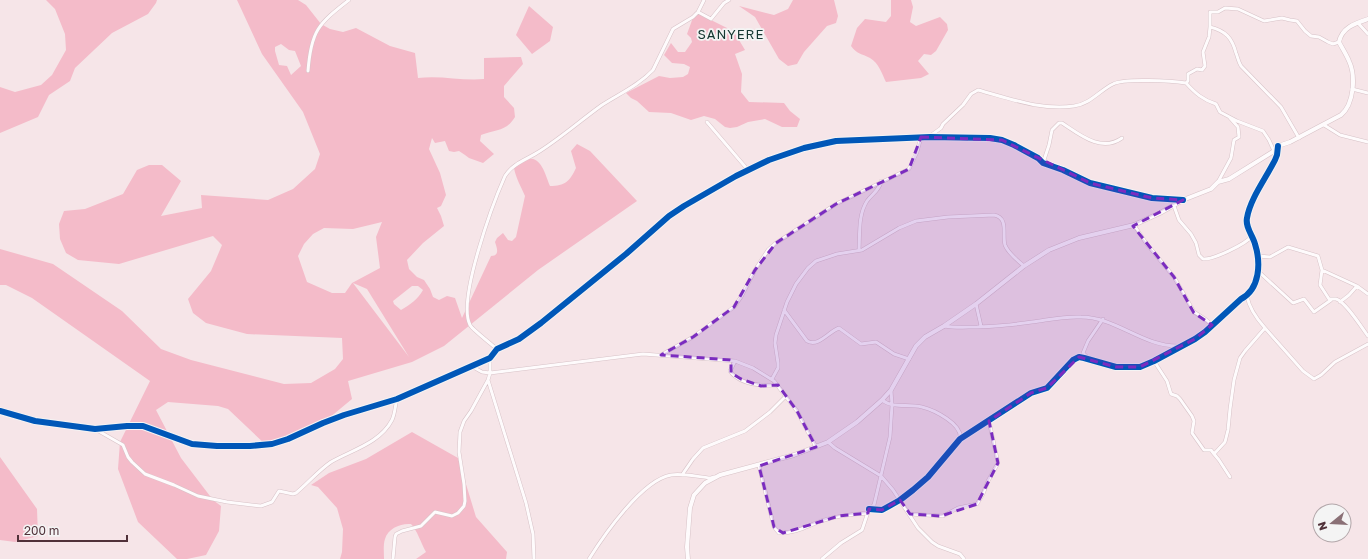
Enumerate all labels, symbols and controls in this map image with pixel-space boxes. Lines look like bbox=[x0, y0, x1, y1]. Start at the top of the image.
district label: SANYERE bbox=[698, 26, 764, 42]
north arrow bbox=[1312, 503, 1352, 543]
scale bar bbox=[18, 517, 127, 543]
text: N bbox=[1315, 520, 1329, 532]
text: 200 m bbox=[24, 523, 59, 538]

